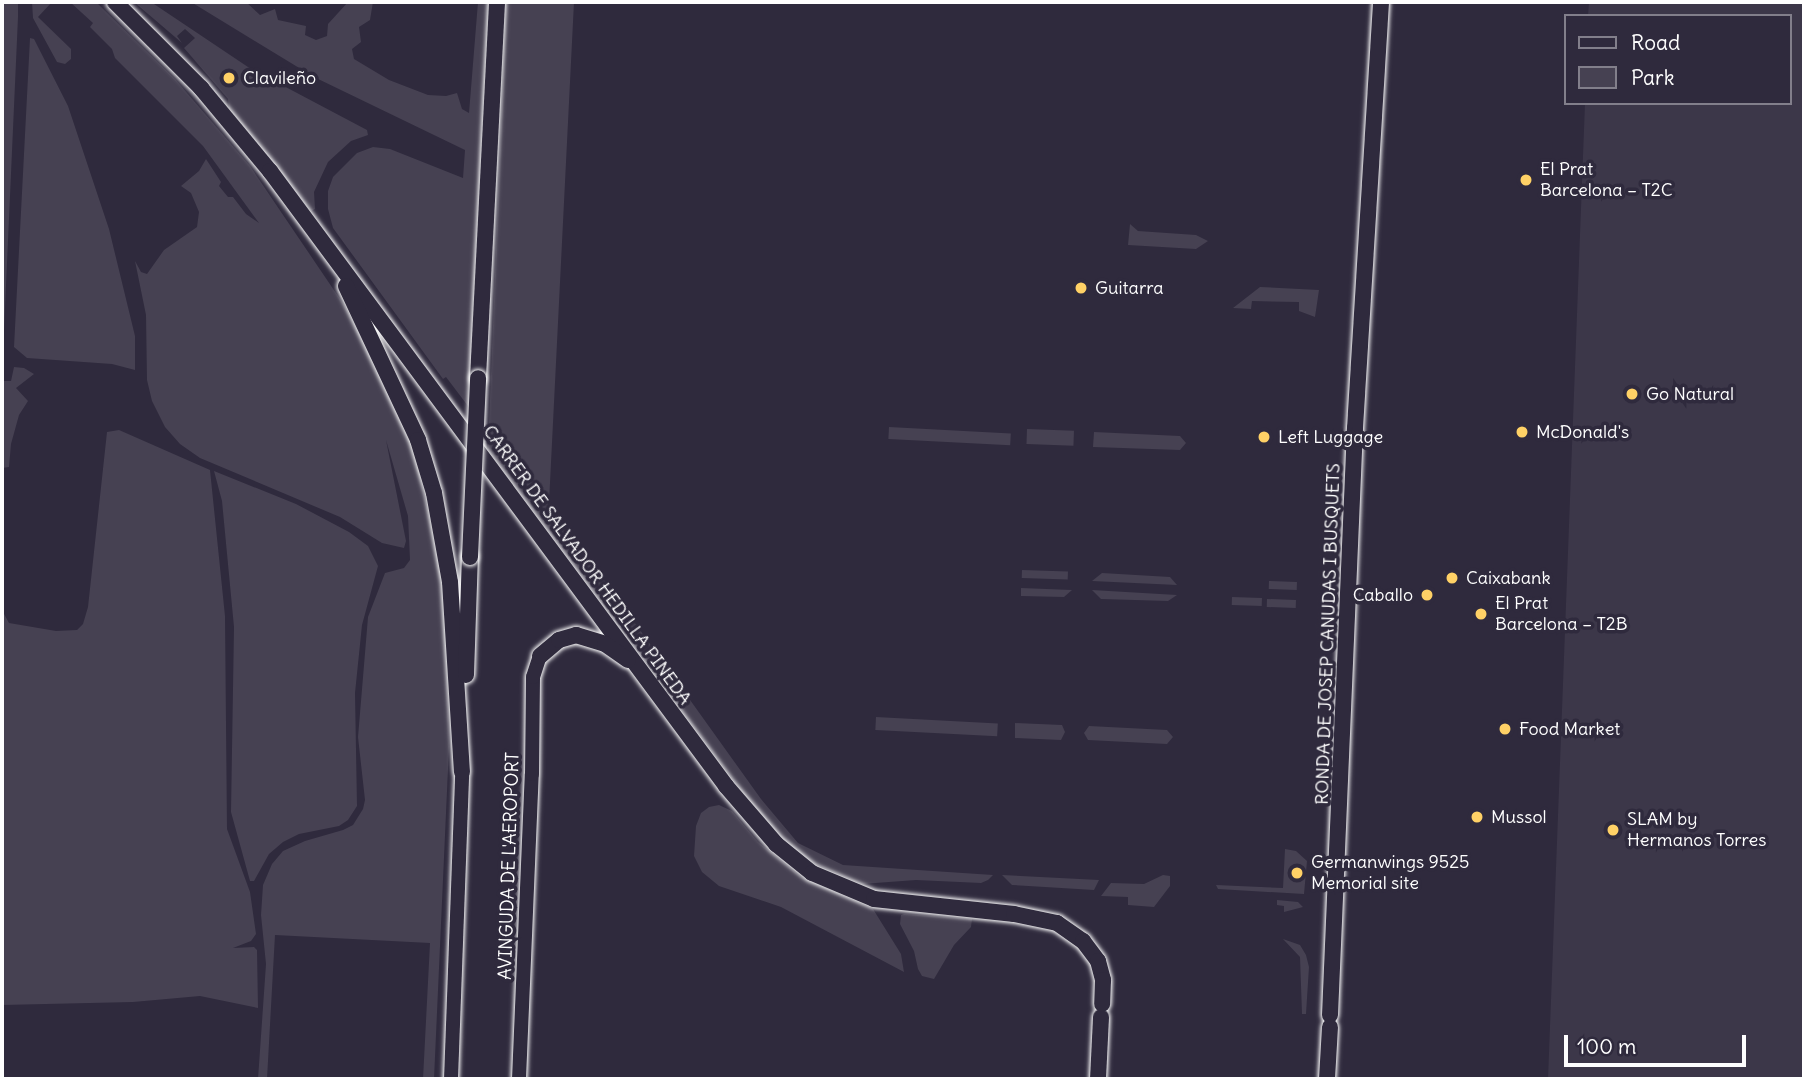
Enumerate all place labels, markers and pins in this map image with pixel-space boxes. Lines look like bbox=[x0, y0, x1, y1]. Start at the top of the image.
place label: Clavileño bbox=[243, 67, 316, 89]
marker: Clavileño bbox=[221, 70, 237, 86]
place label: El Prat Barcelona – T2C bbox=[1540, 159, 1673, 202]
marker: El Prat Barcelona – T2C bbox=[1518, 172, 1534, 188]
place label: Guitarra bbox=[1095, 277, 1164, 299]
marker: Guitarra bbox=[1073, 280, 1089, 296]
place label: Go Natural bbox=[1646, 383, 1734, 405]
marker: Go Natural bbox=[1624, 386, 1640, 402]
place label: McDonald's bbox=[1536, 421, 1629, 443]
marker: McDonald's bbox=[1514, 424, 1530, 440]
place label: Left Luggage bbox=[1278, 426, 1383, 448]
marker: Left Luggage bbox=[1256, 429, 1272, 445]
place label: Caixabank bbox=[1466, 567, 1551, 589]
marker: Caixabank bbox=[1444, 570, 1460, 586]
place label: Caballo bbox=[1353, 584, 1413, 606]
marker: Caballo bbox=[1419, 587, 1435, 603]
place label: El Prat Barcelona – T2B bbox=[1495, 593, 1627, 636]
marker: El Prat Barcelona – T2B bbox=[1473, 606, 1489, 622]
place label: Food Market bbox=[1519, 718, 1620, 740]
marker: Food Market bbox=[1497, 721, 1513, 737]
place label: Mussol bbox=[1491, 806, 1547, 828]
marker: Mussol bbox=[1469, 809, 1485, 825]
place label: SLAM by Hermanos Torres bbox=[1627, 809, 1766, 852]
marker: SLAM by Hermanos Torres bbox=[1605, 822, 1621, 838]
place label: Germanwings 9525 Memorial site bbox=[1311, 852, 1469, 894]
marker: Germanwings 9525 Memorial site bbox=[1289, 865, 1305, 881]

